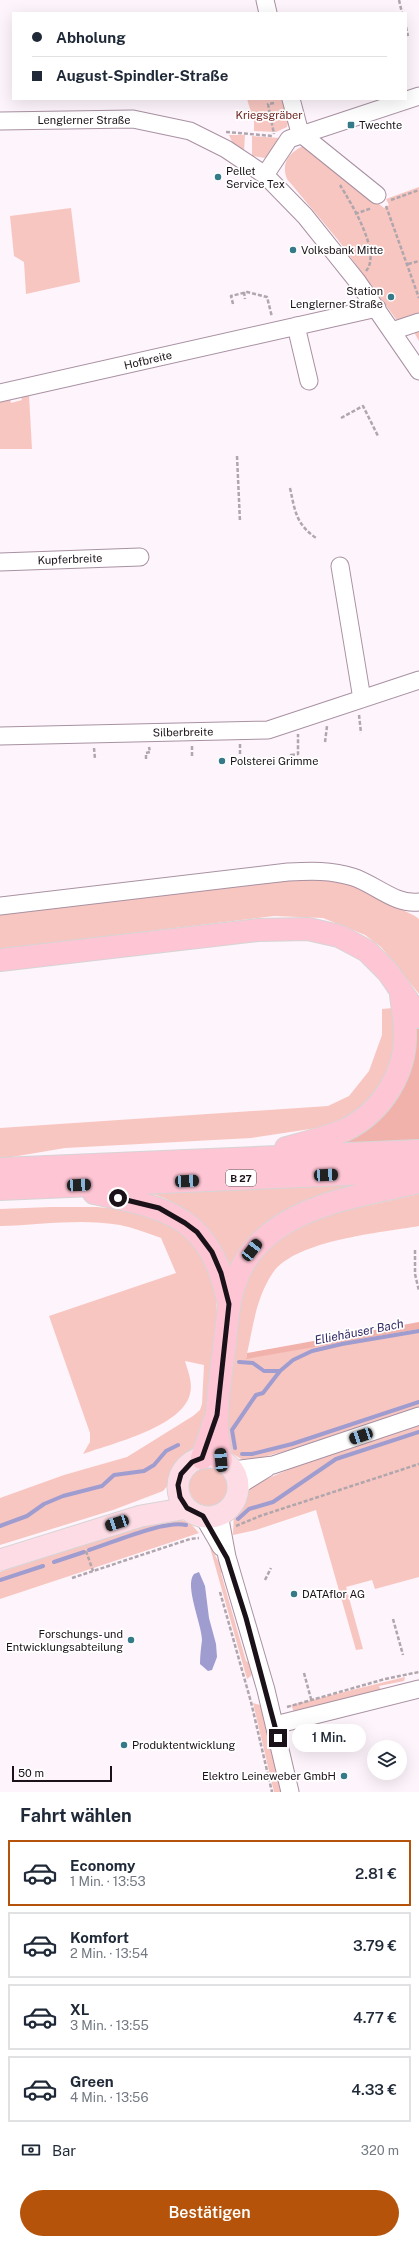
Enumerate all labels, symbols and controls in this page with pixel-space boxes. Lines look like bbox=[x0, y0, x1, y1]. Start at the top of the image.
text: Abholung bbox=[56, 29, 126, 46]
text: August-Spindler-Straße bbox=[56, 67, 228, 84]
park label: Kriegsgräber bbox=[235, 109, 303, 121]
street label: Lenglerner Straße bbox=[37, 114, 131, 126]
place label: Twechte bbox=[359, 119, 402, 131]
marker: Twechte bbox=[346, 120, 356, 130]
place label: Pellet Service Tex bbox=[226, 165, 285, 190]
marker: Pellet Service Tex bbox=[213, 172, 223, 182]
place label: Volksbank Mitte bbox=[301, 244, 383, 256]
marker: Volksbank Mitte bbox=[288, 245, 298, 255]
place label: Station Lenglerner Straße bbox=[290, 285, 383, 310]
marker: Station Lenglerner Straße bbox=[386, 292, 396, 302]
street label: Hofbreite bbox=[123, 349, 173, 371]
street label: Kupferbreite bbox=[37, 552, 103, 566]
street label: Silberbreite bbox=[153, 725, 213, 739]
place label: Polsterei Grimme bbox=[230, 755, 318, 767]
marker: Polsterei Grimme bbox=[217, 756, 227, 766]
car bbox=[314, 1168, 338, 1182]
road number: B 27 bbox=[226, 1170, 256, 1186]
car bbox=[175, 1174, 199, 1188]
car bbox=[67, 1178, 91, 1192]
route start bbox=[109, 1189, 127, 1207]
car bbox=[240, 1237, 264, 1263]
water label: Elliehäuser Bach bbox=[313, 1316, 405, 1347]
car bbox=[348, 1426, 374, 1446]
car bbox=[214, 1448, 228, 1472]
car bbox=[104, 1514, 130, 1532]
place label: DATAflor AG bbox=[302, 1588, 365, 1600]
marker: DATAflor AG bbox=[289, 1589, 299, 1599]
place label: Forschungs- und Entwicklungsabteilung bbox=[6, 1628, 123, 1653]
marker: Forschungs- und Entwicklungsabteilung bbox=[126, 1635, 136, 1645]
callout: 1 Min. bbox=[292, 1724, 366, 1752]
route end bbox=[269, 1729, 287, 1747]
text: 1 Min. bbox=[312, 1730, 346, 1745]
place label: Produktentwicklung bbox=[132, 1739, 236, 1751]
marker: Produktentwicklung bbox=[119, 1740, 129, 1750]
map controls bbox=[367, 1740, 407, 1780]
button: layers bbox=[367, 1740, 407, 1780]
scale bar bbox=[12, 1764, 112, 1783]
text: 50 m bbox=[18, 1767, 44, 1779]
place label: Elektro Leineweber GmbH bbox=[202, 1770, 336, 1782]
marker: Elektro Leineweber GmbH bbox=[339, 1771, 349, 1781]
text: Fahrt wählen bbox=[20, 1805, 132, 1826]
icon: car bbox=[22, 1855, 58, 1891]
text: Economy bbox=[70, 1857, 135, 1874]
text: 2.81 € bbox=[355, 1865, 397, 1882]
text: 1 Min. · 13:53 bbox=[70, 1874, 146, 1889]
icon: car bbox=[22, 1927, 58, 1963]
text: Komfort bbox=[70, 1929, 129, 1946]
text: 3.79 € bbox=[353, 1937, 397, 1954]
text: 2 Min. · 13:54 bbox=[70, 1946, 148, 1961]
icon: car bbox=[22, 1999, 58, 2035]
text: XL bbox=[70, 2001, 89, 2018]
text: 4.77 € bbox=[353, 2009, 397, 2026]
text: 3 Min. · 13:55 bbox=[70, 2018, 149, 2033]
icon: car bbox=[22, 2071, 58, 2107]
text: Green bbox=[70, 2073, 114, 2090]
text: 4.33 € bbox=[351, 2081, 397, 2098]
text: 4 Min. · 13:56 bbox=[70, 2090, 149, 2105]
icon: cash bbox=[20, 2139, 42, 2161]
text: Bar bbox=[52, 2142, 76, 2159]
text: 320 m bbox=[361, 2143, 399, 2158]
button: Bestätigen bbox=[20, 2190, 399, 2236]

